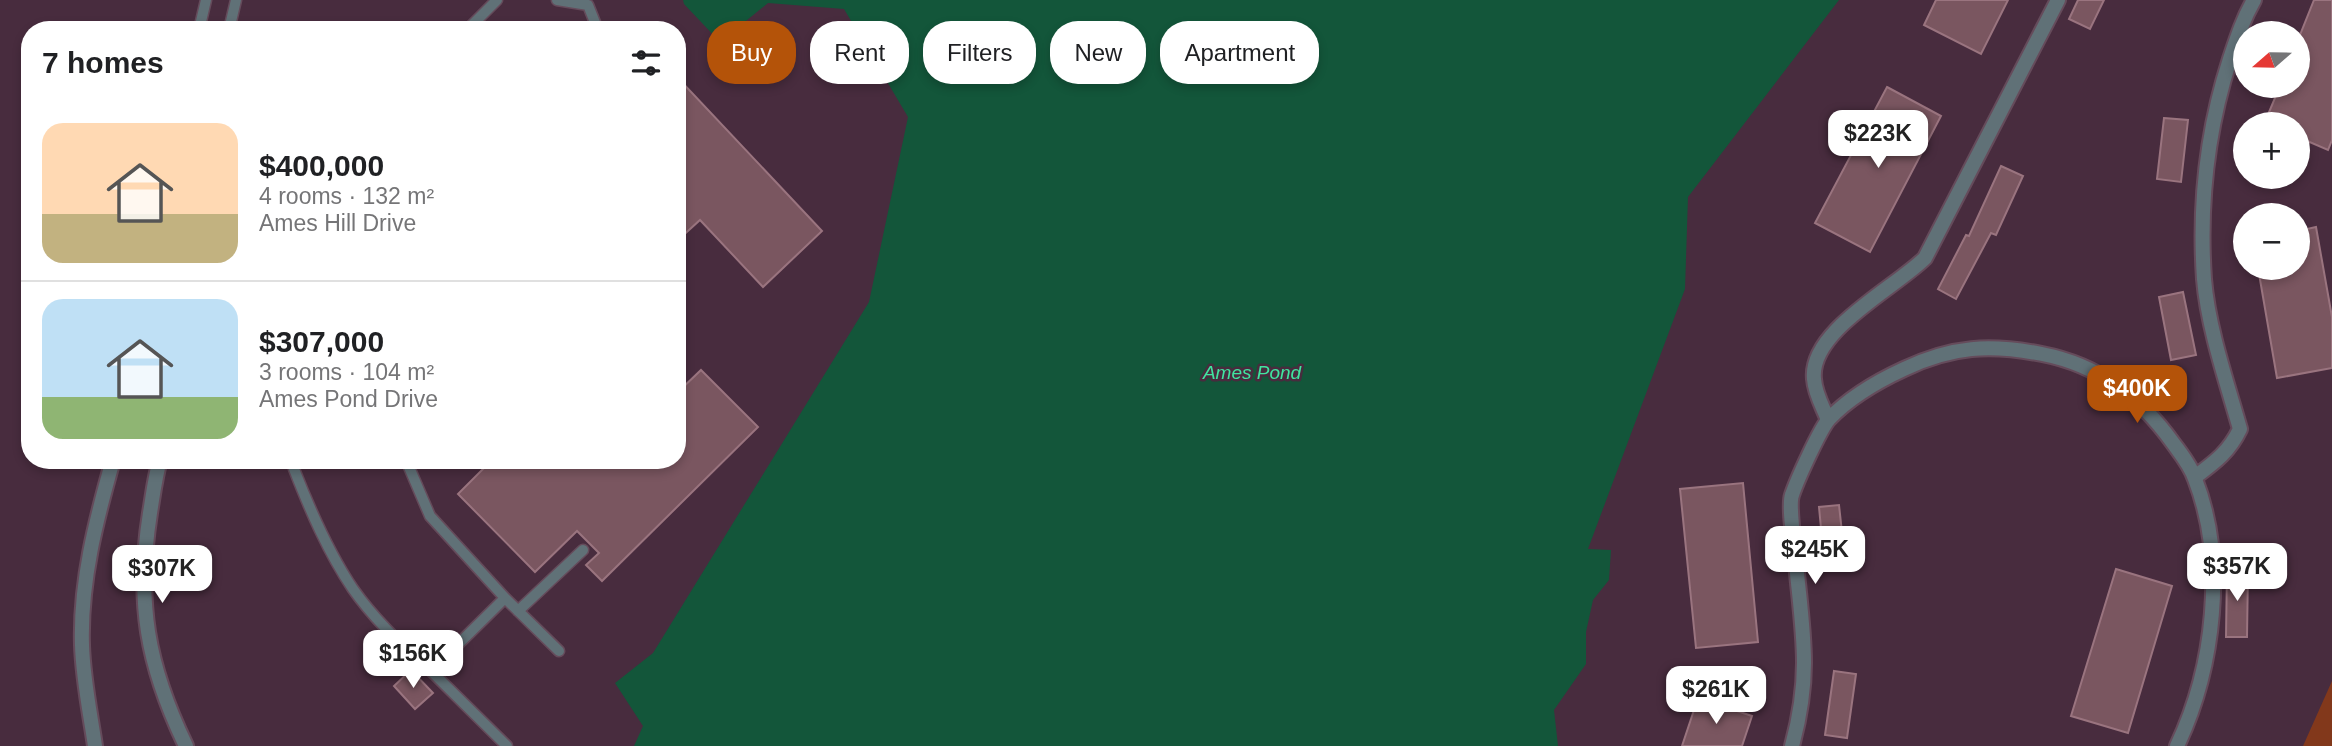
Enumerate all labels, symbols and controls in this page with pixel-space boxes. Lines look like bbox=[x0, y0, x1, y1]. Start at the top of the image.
chip: Buy bbox=[707, 21, 796, 84]
chip: Rent bbox=[810, 21, 909, 84]
chip: Filters bbox=[923, 21, 1036, 84]
chip: New bbox=[1050, 21, 1146, 84]
chip: Apartment bbox=[1160, 21, 1319, 84]
north arrow bbox=[2233, 21, 2310, 98]
map controls bbox=[2233, 21, 2310, 280]
icon: filters bbox=[627, 44, 665, 82]
text: 7 homes bbox=[42, 46, 164, 79]
pin: $223K bbox=[1829, 110, 1927, 170]
button: + bbox=[2233, 112, 2310, 189]
text: $223K bbox=[1844, 120, 1912, 146]
text: $400,000 bbox=[259, 149, 384, 182]
icon: home bbox=[98, 151, 182, 235]
text: 4 rooms · 132 m² bbox=[259, 183, 434, 209]
button: − bbox=[2233, 203, 2310, 280]
text: Ames Hill Drive bbox=[259, 210, 416, 236]
text: $307,000 bbox=[259, 325, 384, 358]
icon: home bbox=[98, 327, 182, 411]
text: 3 rooms · 104 m² bbox=[259, 359, 434, 385]
water label: Ames Pond bbox=[1202, 362, 1303, 383]
pin: $400K bbox=[2088, 366, 2186, 425]
text: $400K bbox=[2103, 375, 2171, 401]
text: Ames Pond Drive bbox=[259, 386, 438, 412]
pin: $245K bbox=[1766, 526, 1864, 586]
text: $245K bbox=[1781, 536, 1849, 562]
pin: $357K bbox=[2188, 544, 2286, 603]
pin: $307K bbox=[113, 546, 211, 605]
text: $357K bbox=[2203, 553, 2271, 579]
text: $307K bbox=[128, 555, 196, 581]
pin: $156K bbox=[364, 630, 462, 690]
text: $156K bbox=[379, 640, 447, 666]
pin: $261K bbox=[1667, 666, 1765, 726]
text: $261K bbox=[1682, 676, 1750, 702]

